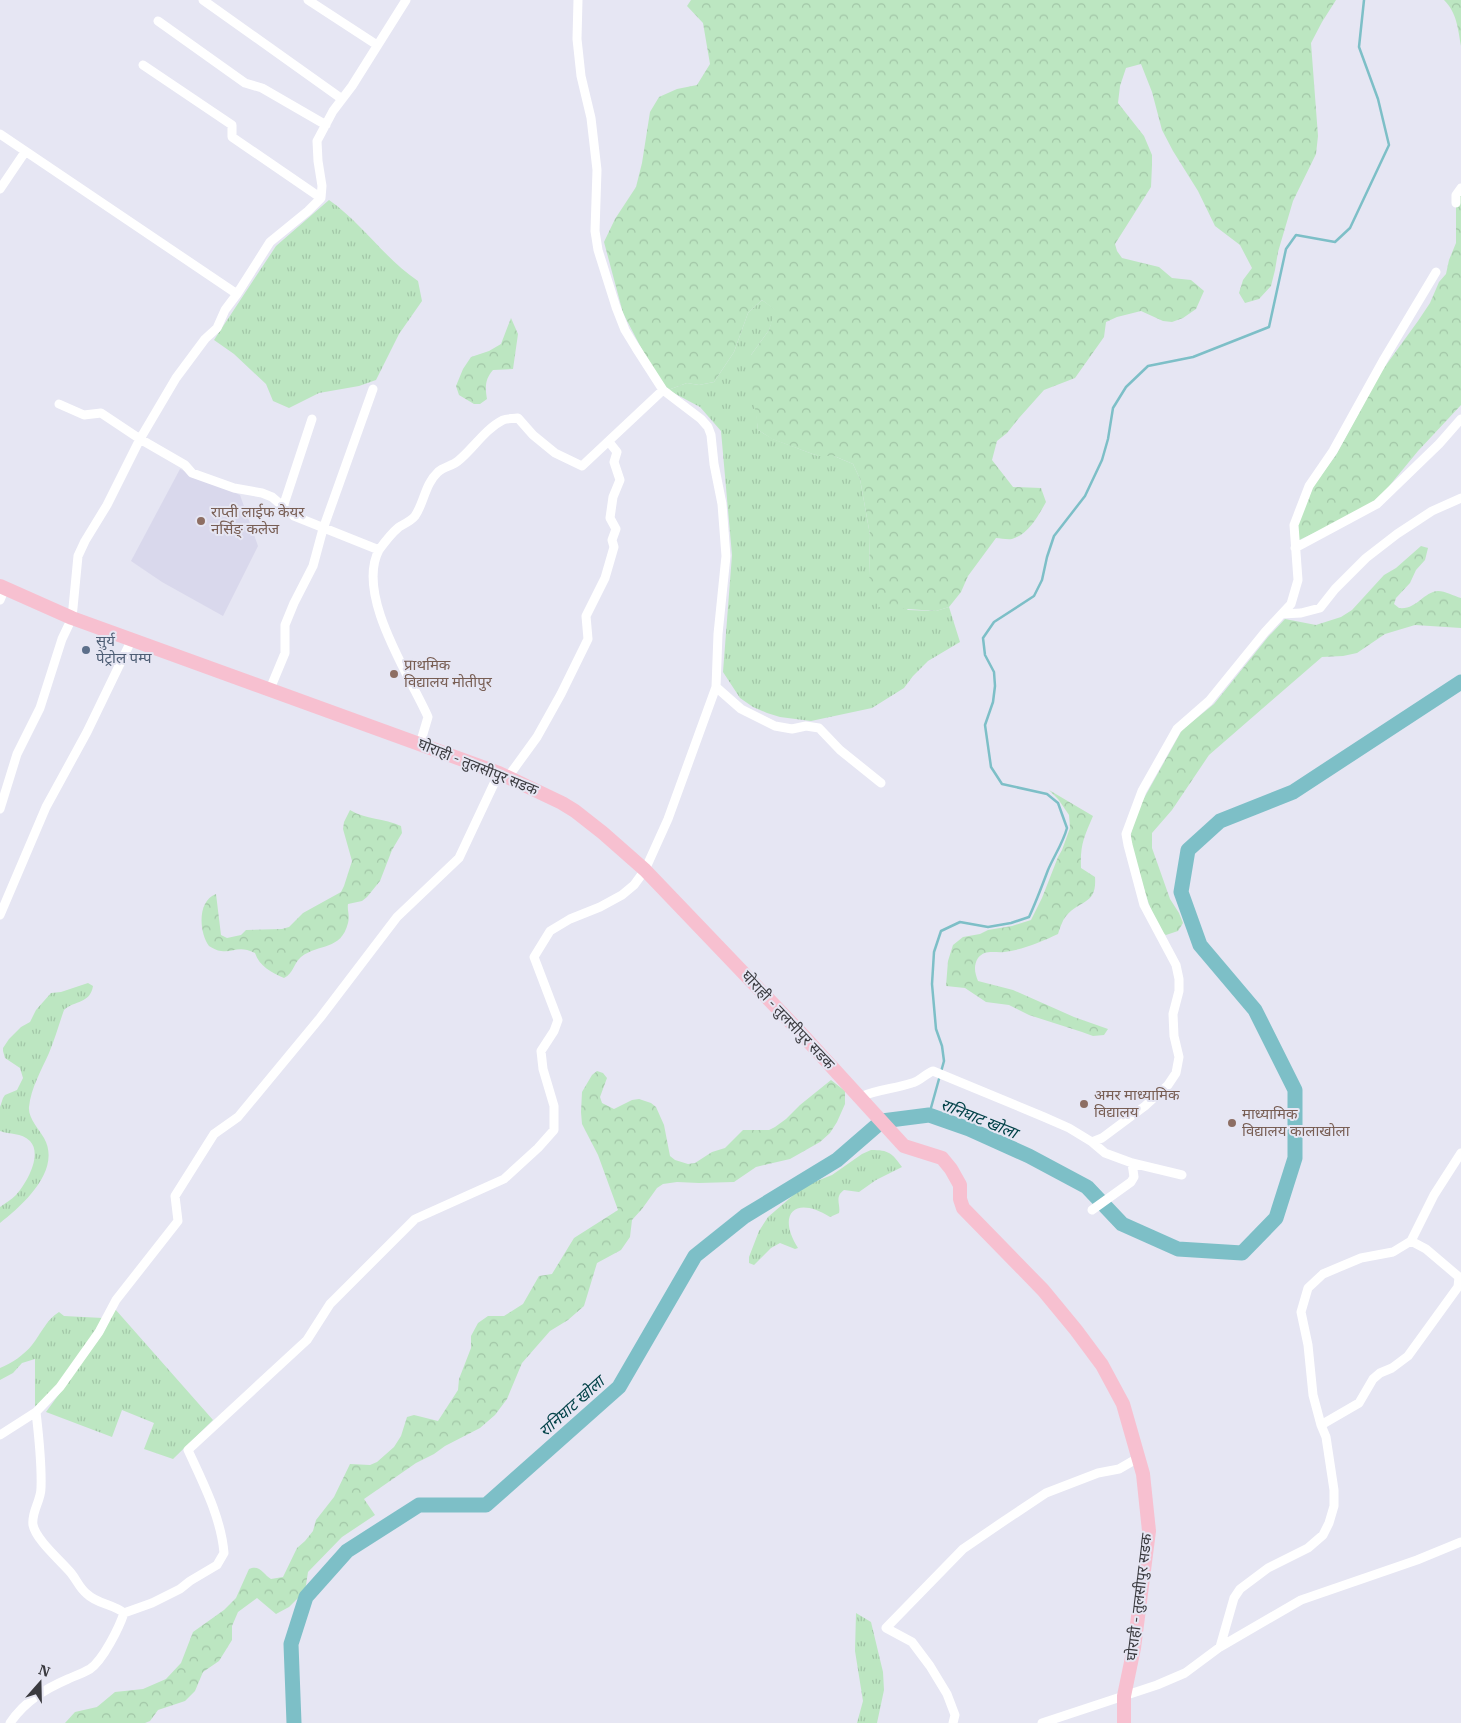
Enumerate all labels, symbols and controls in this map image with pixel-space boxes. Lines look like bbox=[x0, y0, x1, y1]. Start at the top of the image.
place label: राप्ती लाईफ केयर नर्सिङ् कलेज bbox=[211, 502, 305, 539]
marker: राप्ती लाईफ केयर नर्सिङ् कलेज bbox=[195, 515, 207, 527]
place label: सुर्य पेट्रोल पम्प bbox=[96, 631, 152, 667]
marker: सुर्य पेट्रोल पम्प bbox=[80, 644, 92, 656]
place label: प्राथमिक विद्यालय मोतीपुर bbox=[404, 655, 493, 692]
marker: प्राथमिक विद्यालय मोतीपुर bbox=[388, 668, 400, 680]
street label: घोराही - तुलसीपुर सडक bbox=[415, 734, 542, 800]
street label: घोराही - तुलसीपुर सडक bbox=[737, 966, 839, 1074]
place label: अमर माध्यामिक विद्यालय bbox=[1094, 1085, 1180, 1121]
water label: रानिघाट खोला bbox=[938, 1094, 1023, 1144]
marker: अमर माध्यामिक विद्यालय bbox=[1078, 1098, 1090, 1110]
place label: माध्यामिक विद्यालय कालाखोला bbox=[1242, 1104, 1351, 1140]
marker: माध्यामिक विद्यालय कालाखोला bbox=[1226, 1117, 1238, 1129]
water label: रानिघाट खोला bbox=[534, 1370, 610, 1441]
street label: घोराही - तुलसीपुर सडक bbox=[1121, 1532, 1157, 1662]
north arrow bbox=[15, 1658, 65, 1708]
text: N bbox=[36, 1660, 53, 1681]

